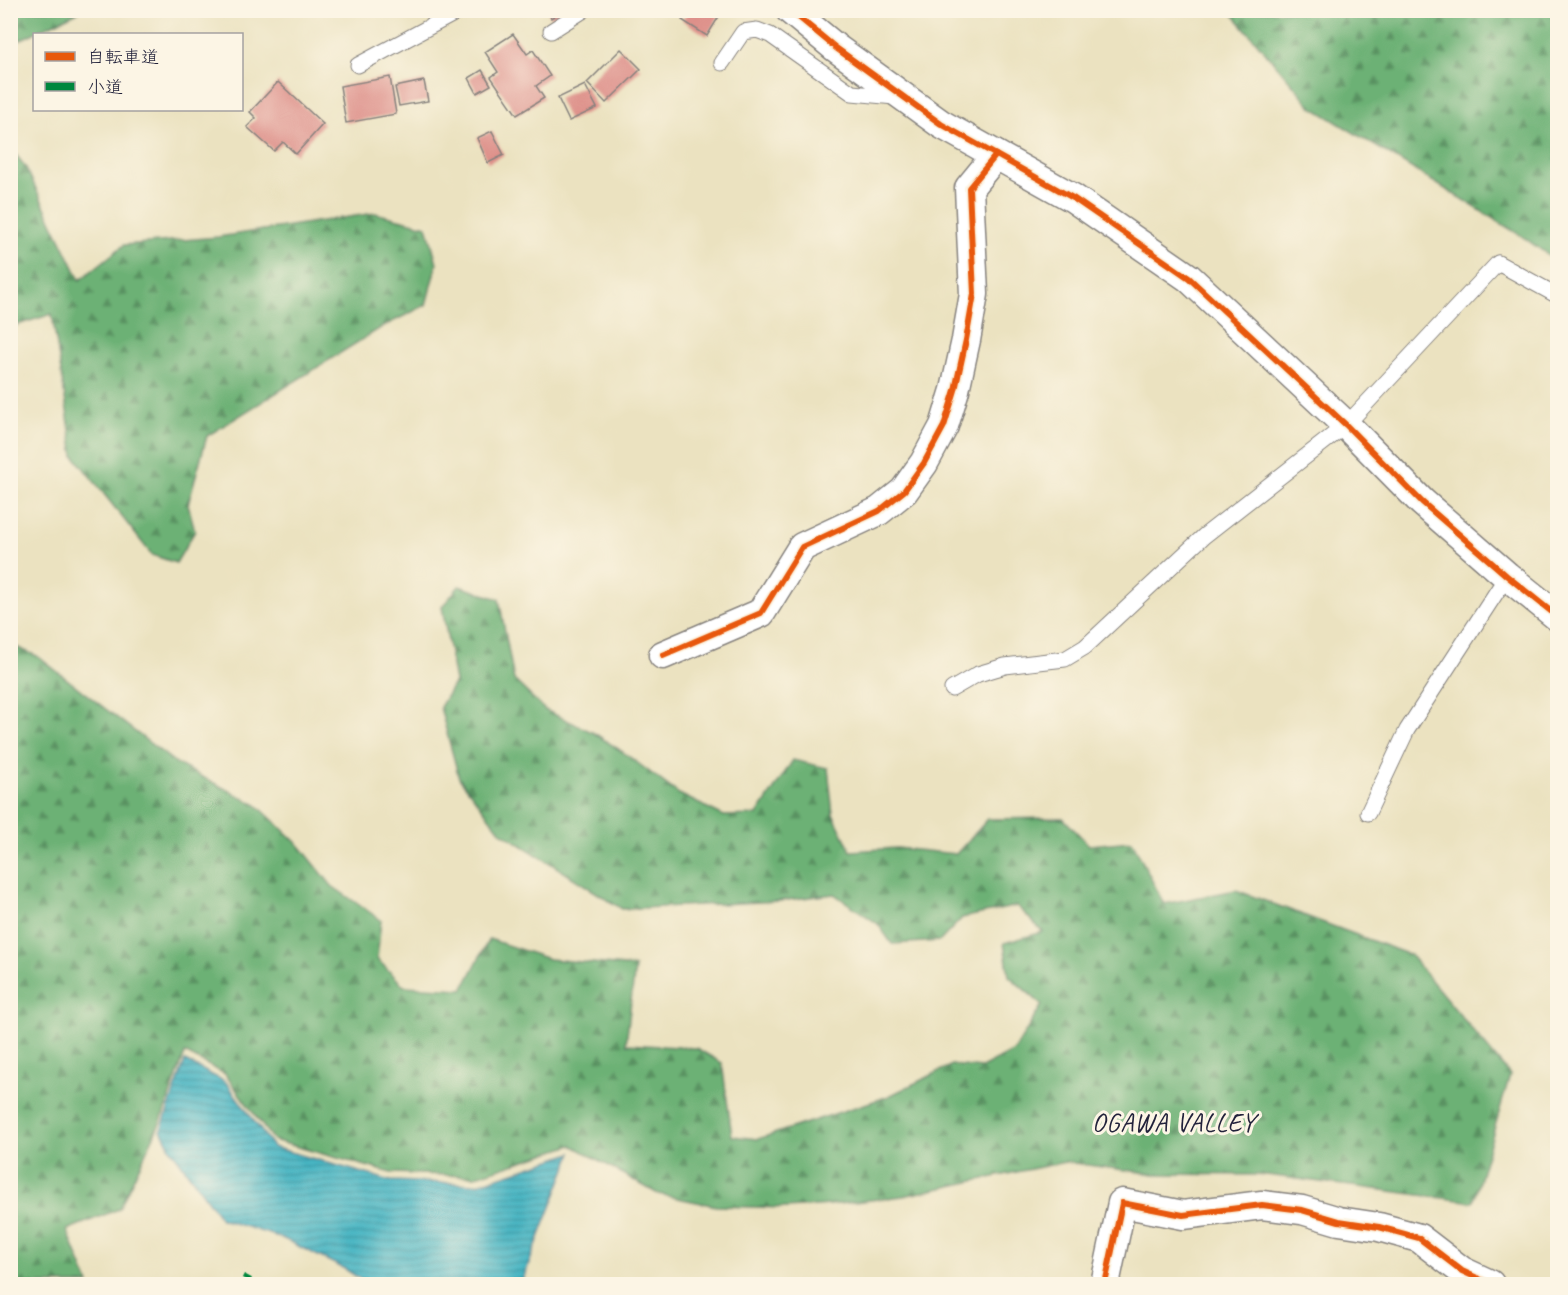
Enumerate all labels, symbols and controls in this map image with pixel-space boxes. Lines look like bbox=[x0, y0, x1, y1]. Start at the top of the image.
legend bbox=[33, 33, 243, 111]
text: 自転車道 bbox=[87, 46, 159, 68]
text: 小道 bbox=[87, 76, 123, 98]
district label: OGAWA VALLEY bbox=[1092, 1106, 1259, 1139]

